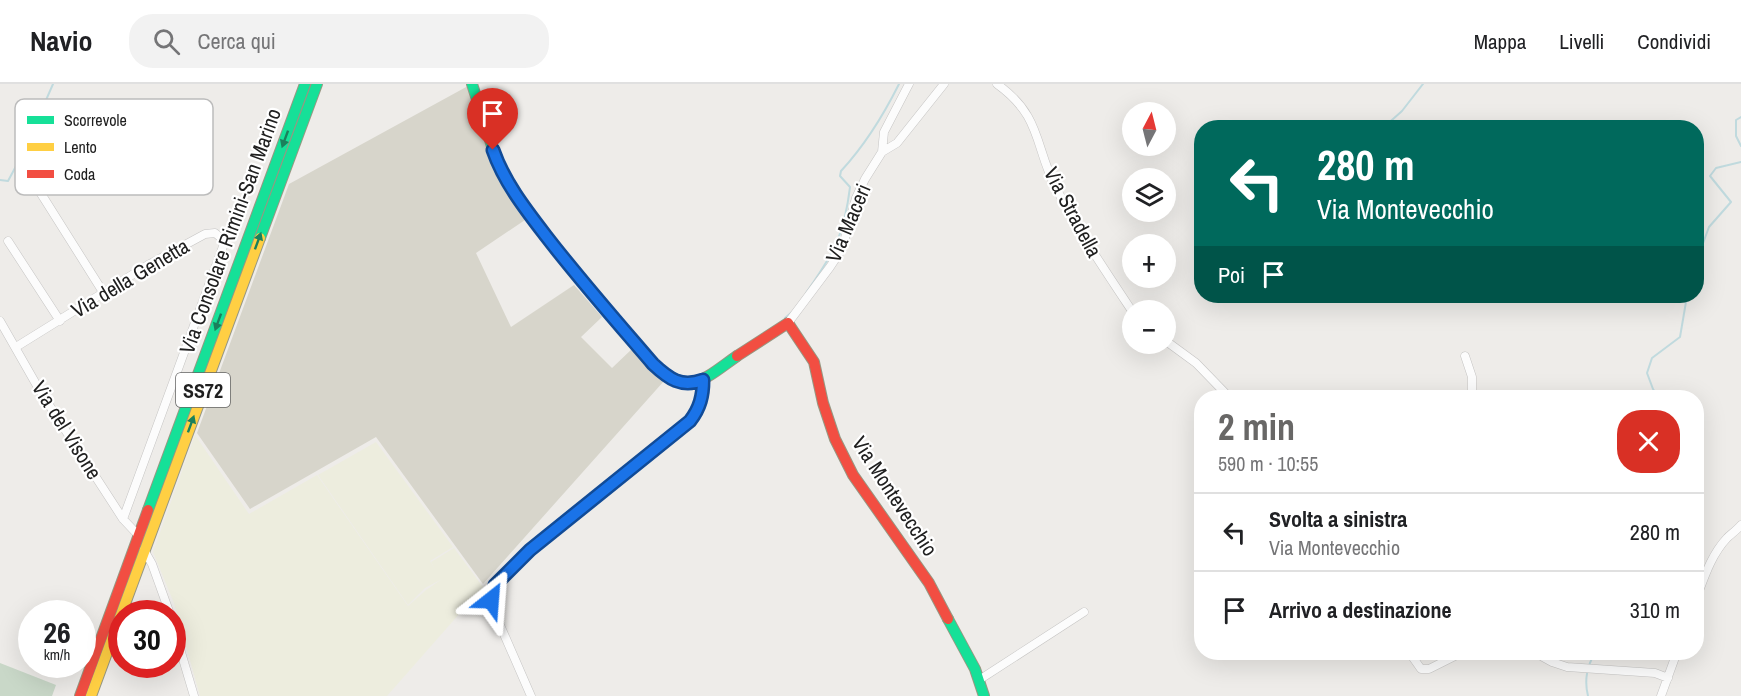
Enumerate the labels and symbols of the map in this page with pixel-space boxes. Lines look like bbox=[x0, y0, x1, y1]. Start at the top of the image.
pin bbox=[467, 88, 518, 150]
legend bbox=[15, 99, 213, 195]
north arrow bbox=[1122, 102, 1176, 156]
street label: Via Consolare Rimini-San Marino bbox=[172, 104, 288, 358]
text: Scorrevole bbox=[64, 109, 127, 131]
one-way arrow bbox=[280, 130, 290, 148]
text: Lento bbox=[64, 136, 97, 158]
street label: Via Stradella bbox=[1037, 162, 1109, 263]
text: Coda bbox=[64, 163, 96, 185]
street label: Via Maceri bbox=[818, 179, 878, 267]
street label: Via della Genetta bbox=[66, 231, 195, 325]
one-way arrow bbox=[254, 232, 264, 250]
one-way arrow bbox=[212, 313, 222, 331]
road number: SS72 bbox=[176, 373, 230, 407]
street label: Via del Visone bbox=[25, 375, 109, 485]
one-way arrow bbox=[186, 415, 196, 433]
street label: Via Montevecchio bbox=[845, 430, 945, 562]
position arrow bbox=[459, 568, 523, 632]
speed limit sign: 30 bbox=[108, 600, 186, 678]

